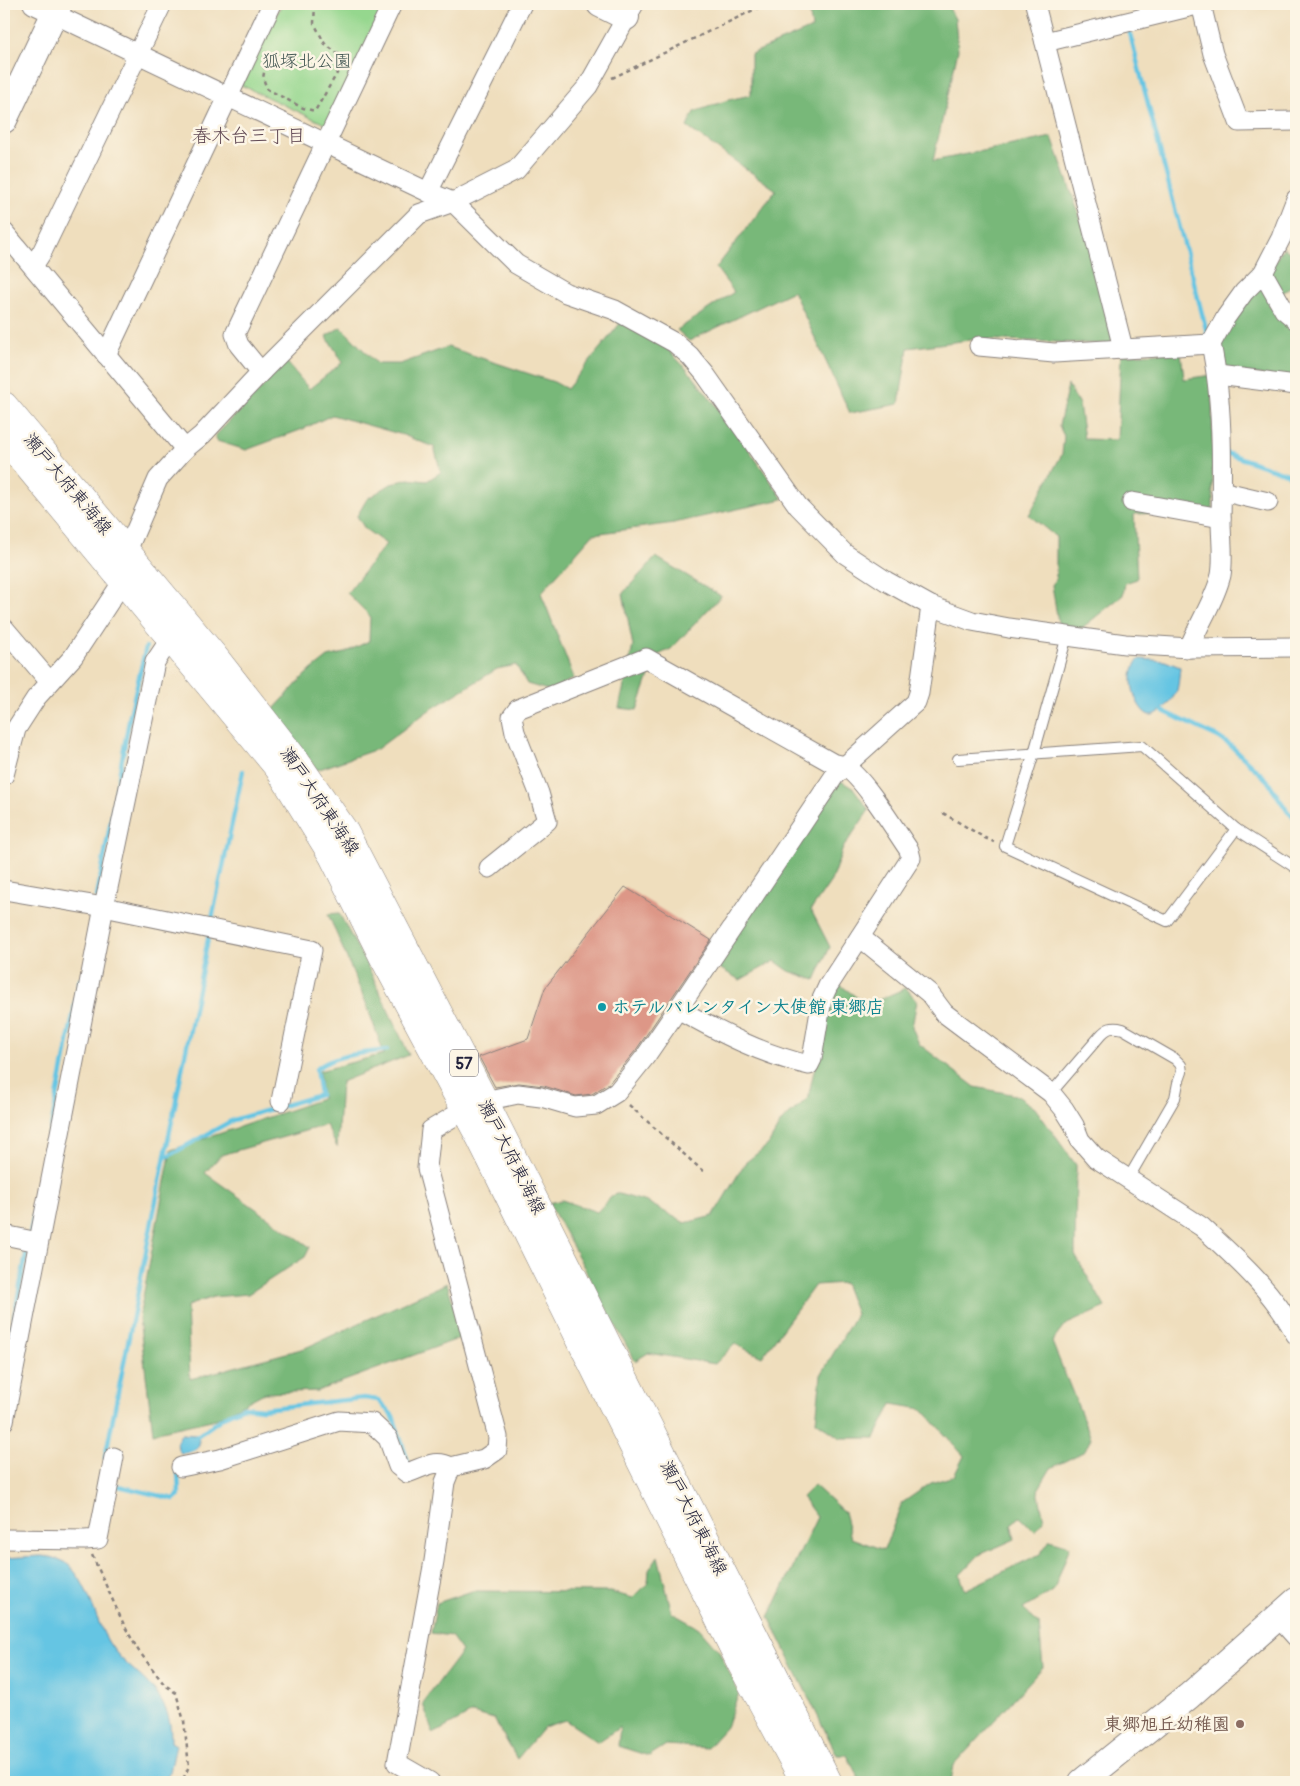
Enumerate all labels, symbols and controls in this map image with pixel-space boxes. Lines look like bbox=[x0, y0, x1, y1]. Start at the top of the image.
park label: 狐塚北公園 bbox=[262, 50, 352, 73]
district label: 春木台三丁目 bbox=[192, 124, 306, 148]
street label: 瀬戸大府東海線 bbox=[18, 429, 117, 540]
street label: 瀬戸大府東海線 bbox=[275, 743, 364, 860]
place label: ホテルバレンタイン大使館 東郷店 bbox=[612, 996, 884, 1019]
marker: ホテルバレンタイン大使館 東郷店 bbox=[596, 1001, 608, 1013]
road number: 57 bbox=[450, 1050, 478, 1076]
street label: 瀬戸大府東海線 bbox=[473, 1096, 550, 1219]
street label: 瀬戸大府東海線 bbox=[655, 1457, 732, 1580]
place label: 東郷旭丘幼稚園 bbox=[1104, 1713, 1230, 1736]
marker: 東郷旭丘幼稚園 bbox=[1234, 1718, 1246, 1730]

